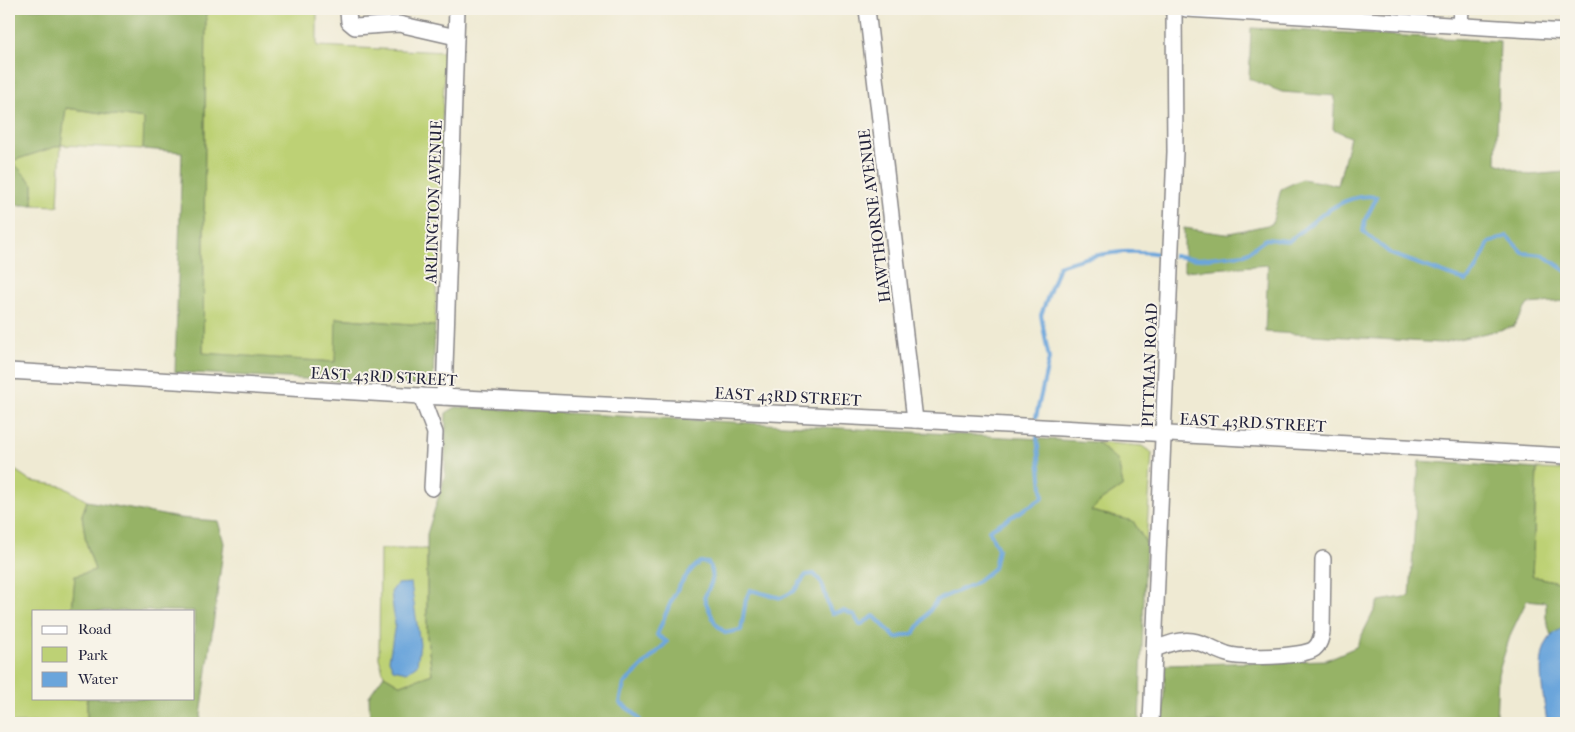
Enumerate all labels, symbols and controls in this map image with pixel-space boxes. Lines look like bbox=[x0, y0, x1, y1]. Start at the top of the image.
street label: ARLINGTON AVENUE bbox=[421, 120, 446, 285]
street label: HAWTHORNE AVENUE bbox=[854, 128, 895, 304]
street label: PITTMAN ROAD bbox=[1138, 303, 1161, 428]
street label: EAST 43RD STREET bbox=[310, 363, 458, 390]
street label: EAST 43RD STREET bbox=[714, 383, 862, 410]
street label: EAST 43RD STREET bbox=[1179, 409, 1327, 436]
legend bbox=[32, 610, 195, 700]
text: Road bbox=[78, 620, 112, 638]
text: Park bbox=[78, 646, 108, 664]
text: Water bbox=[77, 670, 118, 688]

